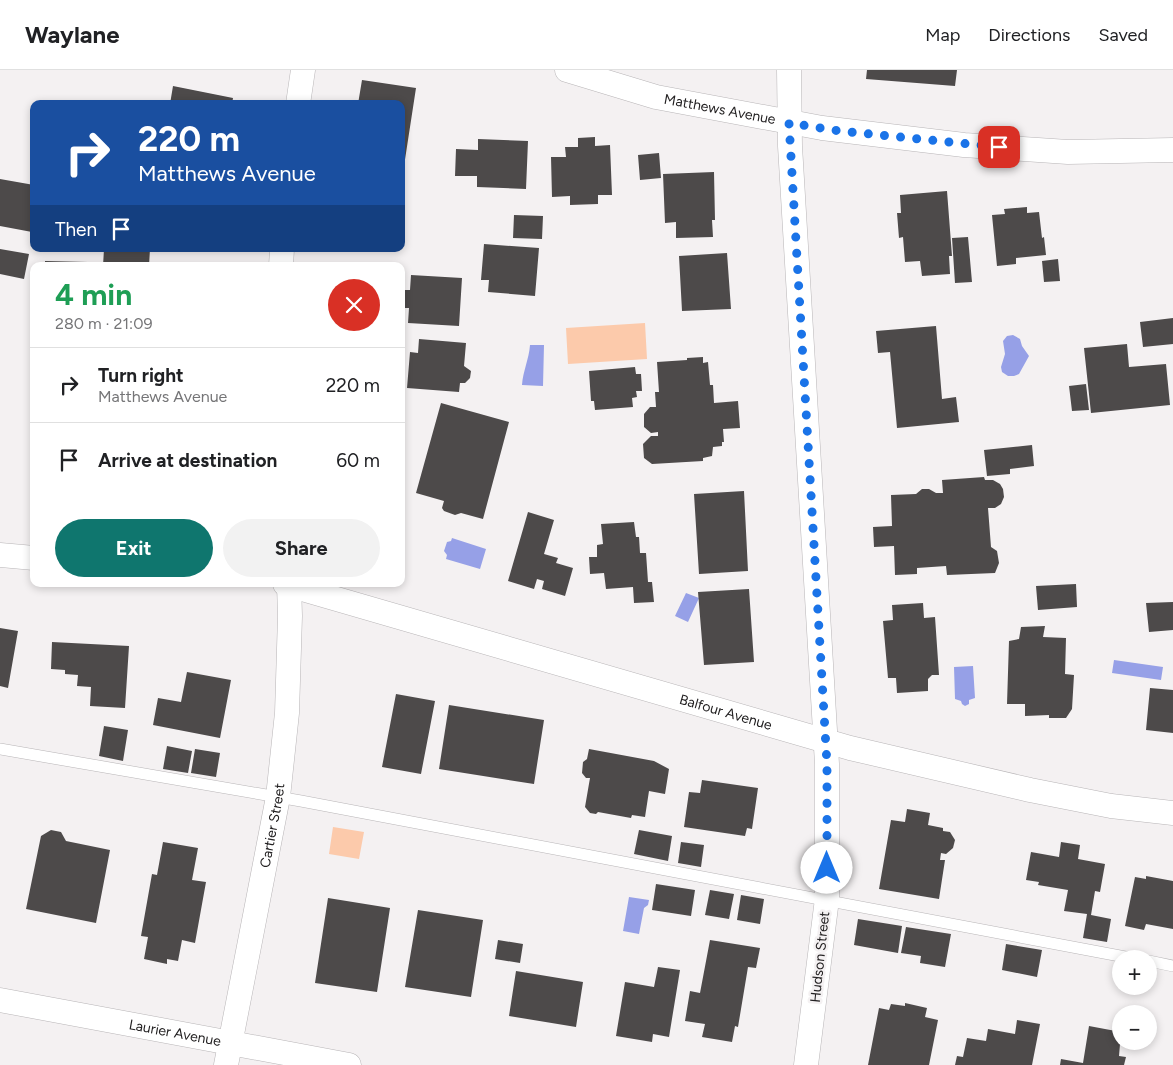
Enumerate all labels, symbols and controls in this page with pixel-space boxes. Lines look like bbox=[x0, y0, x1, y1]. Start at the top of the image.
text: Waylane bbox=[25, 20, 120, 49]
text: Map bbox=[925, 24, 960, 46]
text: Directions bbox=[988, 24, 1070, 46]
text: Saved bbox=[1098, 24, 1148, 46]
street label: Matthews Avenue bbox=[663, 90, 777, 128]
text: 220 m bbox=[138, 118, 240, 160]
icon: right bbox=[55, 120, 120, 185]
pin bbox=[978, 126, 1020, 168]
icon: arrive bbox=[985, 133, 1013, 161]
text: Matthews Avenue bbox=[138, 160, 316, 187]
icon: arrive bbox=[107, 215, 135, 243]
text: Then bbox=[55, 218, 97, 241]
text: 4 min bbox=[55, 276, 132, 313]
button: close bbox=[328, 279, 380, 331]
text: 280 m · 21:09 bbox=[55, 314, 152, 333]
text: Turn right bbox=[98, 364, 184, 387]
icon: right bbox=[55, 371, 83, 399]
text: 220 m bbox=[326, 374, 380, 397]
text: Matthews Avenue bbox=[98, 387, 227, 406]
icon: arrive bbox=[55, 446, 83, 474]
text: Arrive at destination bbox=[98, 449, 277, 472]
text: 60 m bbox=[336, 449, 380, 472]
button: Exit bbox=[55, 519, 213, 577]
button: Share bbox=[223, 519, 380, 577]
street label: Balfour Avenue bbox=[678, 690, 774, 734]
street label: Cartier Street bbox=[256, 782, 288, 869]
position arrow bbox=[800, 841, 852, 893]
street label: Hudson Street bbox=[807, 911, 833, 1003]
map controls bbox=[1112, 950, 1157, 1050]
button: + bbox=[1112, 950, 1157, 995]
button: − bbox=[1112, 1005, 1157, 1050]
street label: Laurier Avenue bbox=[127, 1016, 223, 1050]

